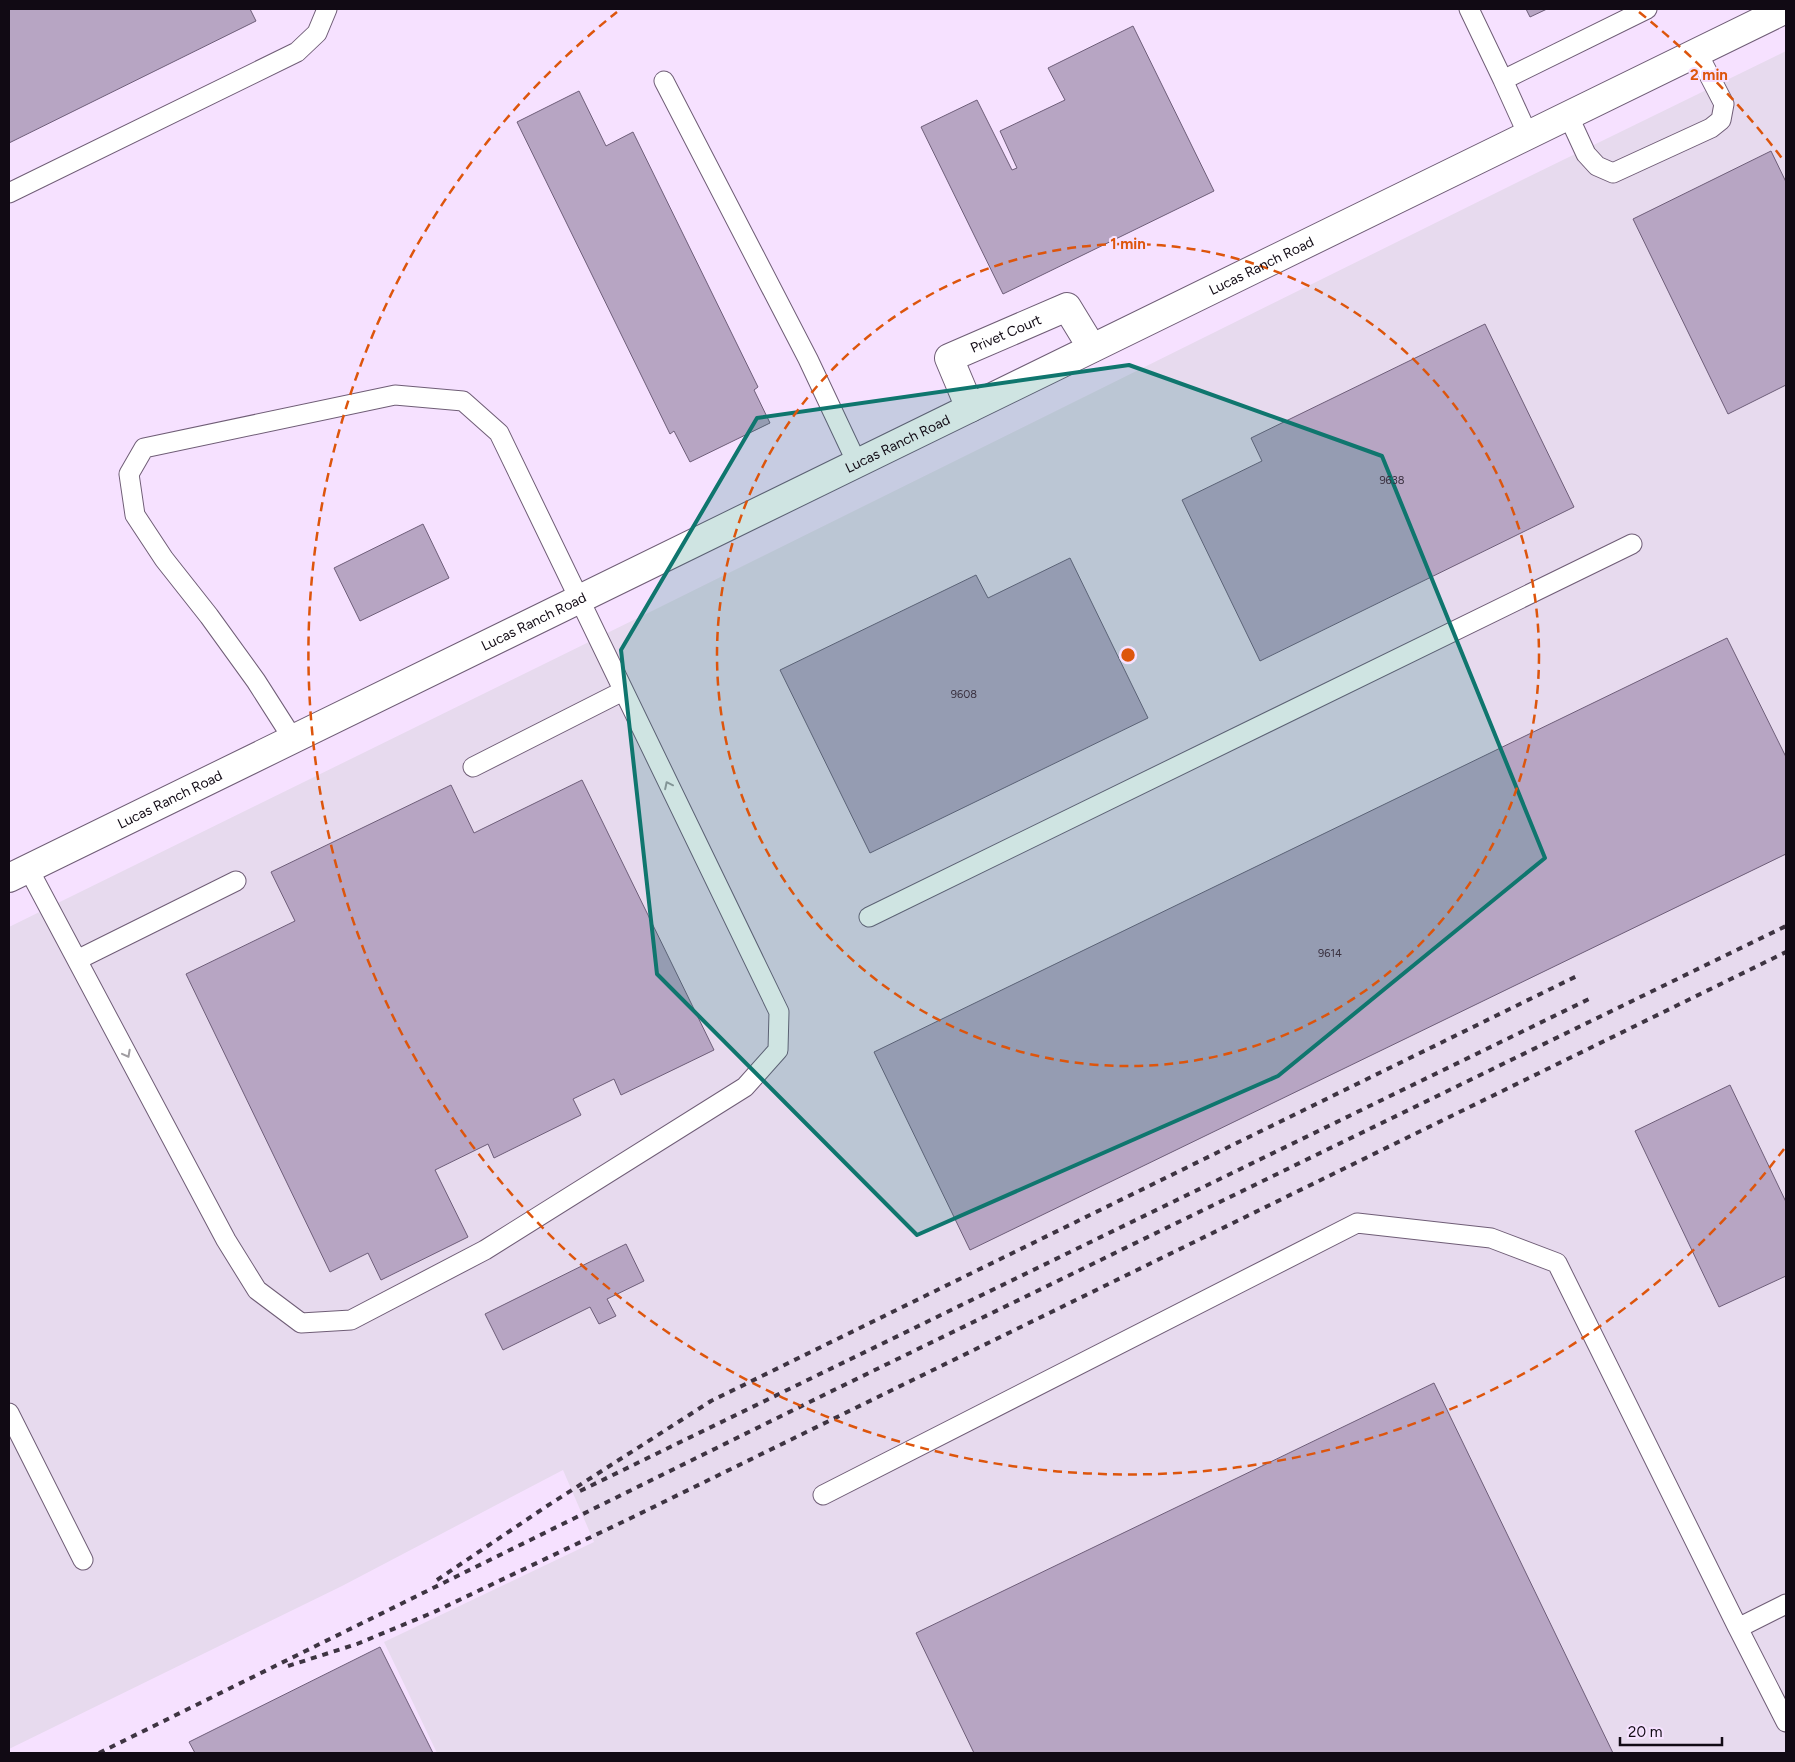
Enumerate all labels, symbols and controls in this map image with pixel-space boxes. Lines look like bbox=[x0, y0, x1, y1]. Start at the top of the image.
text: 2 min bbox=[1690, 66, 1728, 84]
street label: Lucas Ranch Road bbox=[1206, 233, 1317, 299]
text: 1 min bbox=[1110, 235, 1146, 253]
street label: Privet Court bbox=[968, 311, 1044, 357]
street label: Lucas Ranch Road bbox=[842, 411, 953, 477]
house number: 9638 bbox=[1379, 474, 1405, 487]
street label: Lucas Ranch Road bbox=[479, 589, 589, 655]
centre of rings bbox=[1119, 646, 1137, 664]
house number: 9608 bbox=[951, 688, 977, 701]
street label: Lucas Ranch Road bbox=[115, 767, 225, 833]
one-way arrow bbox=[664, 781, 674, 790]
house number: 9614 bbox=[1318, 947, 1342, 960]
one-way arrow bbox=[121, 1049, 131, 1058]
scale bar bbox=[1620, 1714, 1722, 1746]
text: 20 m bbox=[1628, 1723, 1662, 1741]

